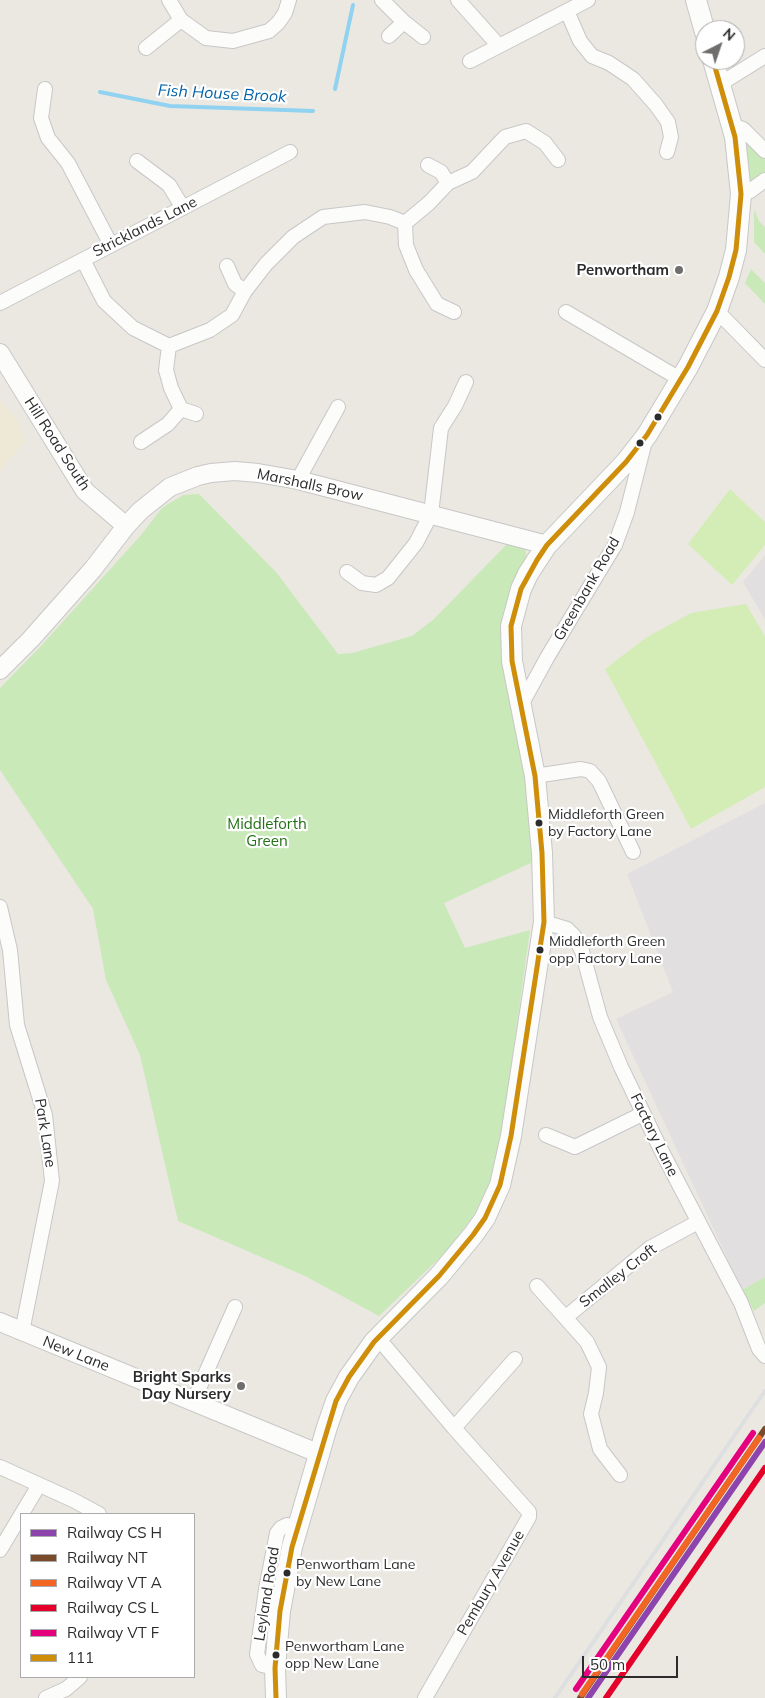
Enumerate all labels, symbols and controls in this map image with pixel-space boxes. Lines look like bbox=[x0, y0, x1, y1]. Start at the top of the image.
north arrow bbox=[695, 20, 745, 70]
text: N bbox=[719, 24, 739, 45]
water label: Fish House Brook bbox=[157, 81, 287, 107]
street label: Stricklands Lane bbox=[90, 193, 200, 261]
place label: Penwortham bbox=[576, 261, 669, 279]
marker: Penwortham bbox=[673, 264, 685, 276]
street label: Hill Road South bbox=[20, 394, 94, 494]
unlabelled marker bbox=[653, 412, 663, 422]
unlabelled marker bbox=[635, 438, 645, 448]
street label: Marshalls Brow bbox=[255, 465, 365, 505]
street label: Greenbank Road bbox=[550, 534, 624, 644]
place label: Middleforth Green by Factory Lane bbox=[548, 807, 664, 840]
park label: Middleforth Green bbox=[227, 815, 307, 850]
marker: Middleforth Green by Factory Lane bbox=[534, 818, 544, 828]
place label: Middleforth Green opp Factory Lane bbox=[549, 934, 665, 966]
marker: Middleforth Green opp Factory Lane bbox=[535, 945, 545, 955]
street label: Factory Lane bbox=[626, 1091, 682, 1179]
street label: Park Lane bbox=[31, 1097, 59, 1169]
street label: Smalley Croft bbox=[576, 1240, 660, 1312]
street label: New Lane bbox=[40, 1332, 112, 1376]
place label: Bright Sparks Day Nursery bbox=[133, 1368, 231, 1403]
marker: Bright Sparks Day Nursery bbox=[235, 1380, 247, 1392]
legend bbox=[20, 1513, 195, 1678]
text: Railway CS H bbox=[67, 1523, 162, 1542]
street label: Pembury Avenue bbox=[454, 1527, 528, 1639]
street label: Leyland Road bbox=[251, 1546, 283, 1642]
text: Railway NT bbox=[67, 1548, 147, 1567]
place label: Penwortham Lane by New Lane bbox=[296, 1557, 415, 1590]
marker: Penwortham Lane by New Lane bbox=[282, 1568, 292, 1578]
text: Railway VT A bbox=[67, 1573, 162, 1592]
text: Railway CS L bbox=[67, 1598, 159, 1617]
text: Railway VT F bbox=[67, 1623, 159, 1642]
place label: Penwortham Lane opp New Lane bbox=[285, 1639, 404, 1671]
scale bar bbox=[585, 1646, 681, 1678]
text: 111 bbox=[67, 1648, 94, 1667]
marker: Penwortham Lane opp New Lane bbox=[271, 1650, 281, 1660]
text: 50 m bbox=[590, 1655, 625, 1674]

